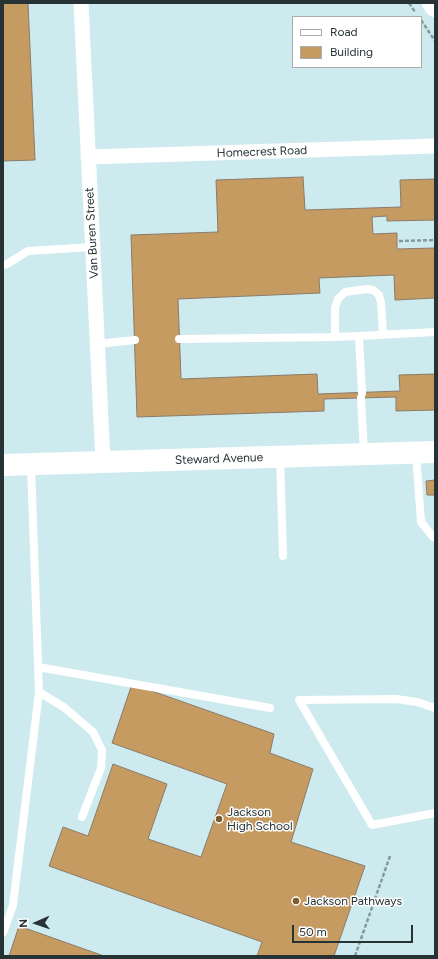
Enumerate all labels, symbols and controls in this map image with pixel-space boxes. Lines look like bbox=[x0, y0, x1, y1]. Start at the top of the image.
legend bbox=[292, 16, 422, 68]
text: Road bbox=[330, 25, 358, 39]
text: Building bbox=[330, 45, 373, 59]
street label: Homecrest Road bbox=[217, 143, 307, 161]
street label: Van Buren Street bbox=[82, 187, 102, 279]
street label: Steward Avenue bbox=[175, 450, 263, 468]
place label: Jackson High School bbox=[227, 805, 293, 833]
marker: Jackson High School bbox=[214, 814, 224, 824]
place label: Jackson Pathways bbox=[304, 894, 402, 908]
marker: Jackson Pathways bbox=[291, 896, 301, 906]
north arrow bbox=[16, 903, 56, 943]
scale bar bbox=[294, 917, 415, 943]
text: N bbox=[17, 919, 30, 928]
text: 50 m bbox=[299, 925, 327, 939]

